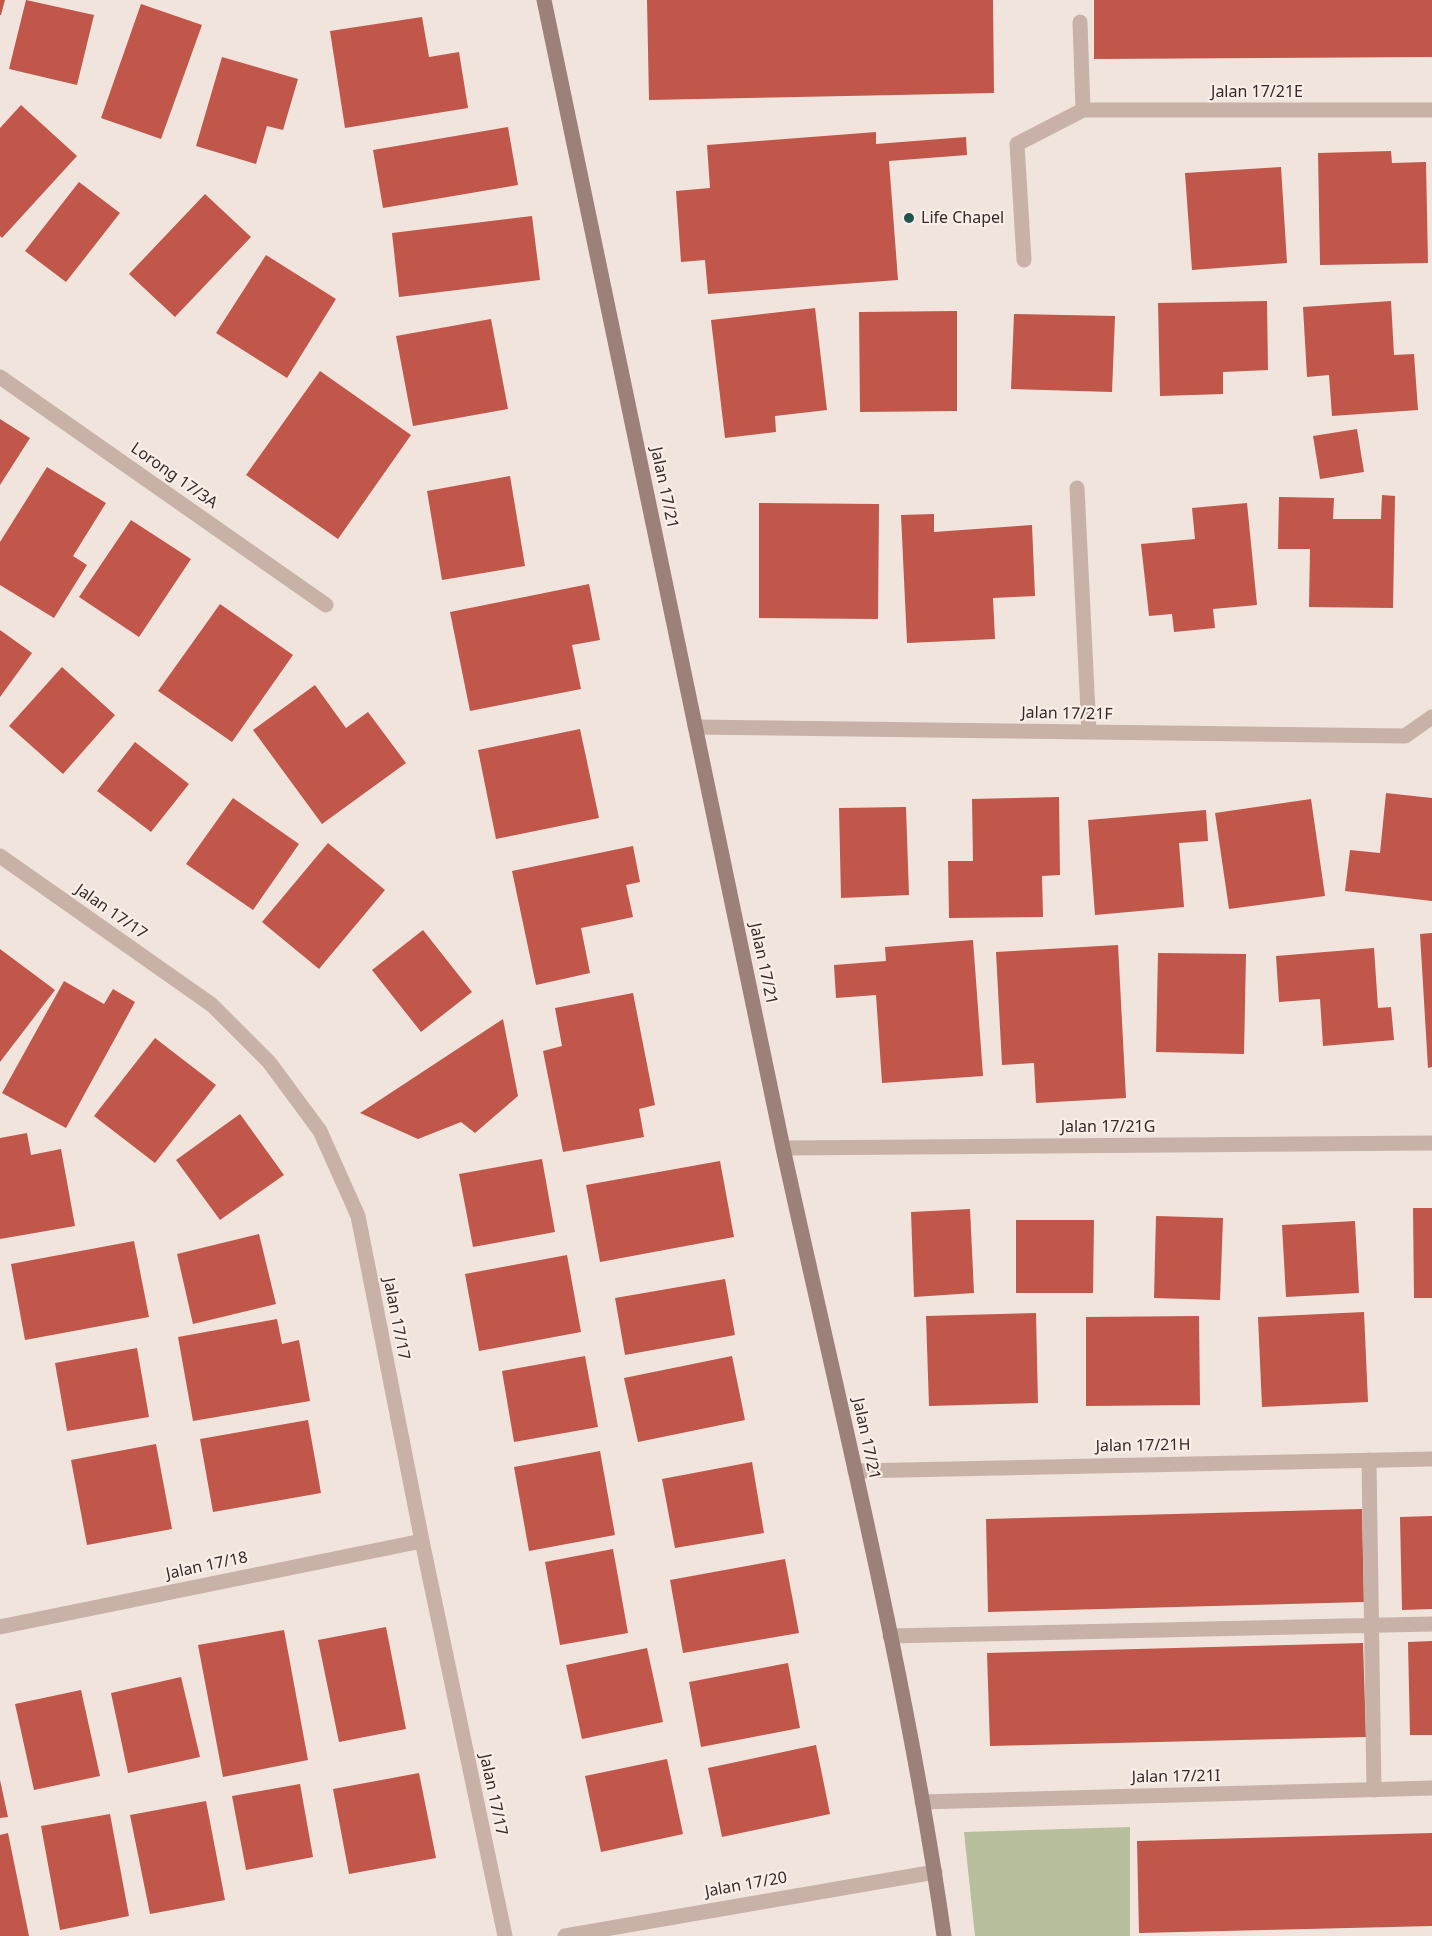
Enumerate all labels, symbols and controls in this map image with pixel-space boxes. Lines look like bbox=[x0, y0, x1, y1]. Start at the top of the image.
street label: Jalan 17/21E bbox=[1211, 82, 1303, 102]
place label: Life Chapel bbox=[921, 208, 1004, 228]
marker: Life Chapel bbox=[902, 211, 916, 225]
street label: Lorong 17/3A bbox=[127, 439, 221, 513]
street label: Jalan 17/21 bbox=[646, 445, 682, 531]
street label: Jalan 17/21F bbox=[1021, 704, 1113, 724]
street label: Jalan 17/17 bbox=[71, 880, 151, 944]
street label: Jalan 17/21 bbox=[745, 921, 781, 1007]
street label: Jalan 17/21G bbox=[1061, 1117, 1155, 1137]
street label: Jalan 17/17 bbox=[379, 1276, 413, 1362]
street label: Jalan 17/21 bbox=[848, 1396, 884, 1482]
street label: Jalan 17/21H bbox=[1095, 1436, 1191, 1456]
street label: Jalan 17/18 bbox=[164, 1548, 250, 1584]
street label: Jalan 17/17 bbox=[475, 1752, 511, 1838]
street label: Jalan 17/21I bbox=[1132, 1767, 1220, 1787]
street label: Jalan 17/20 bbox=[703, 1868, 789, 1902]

